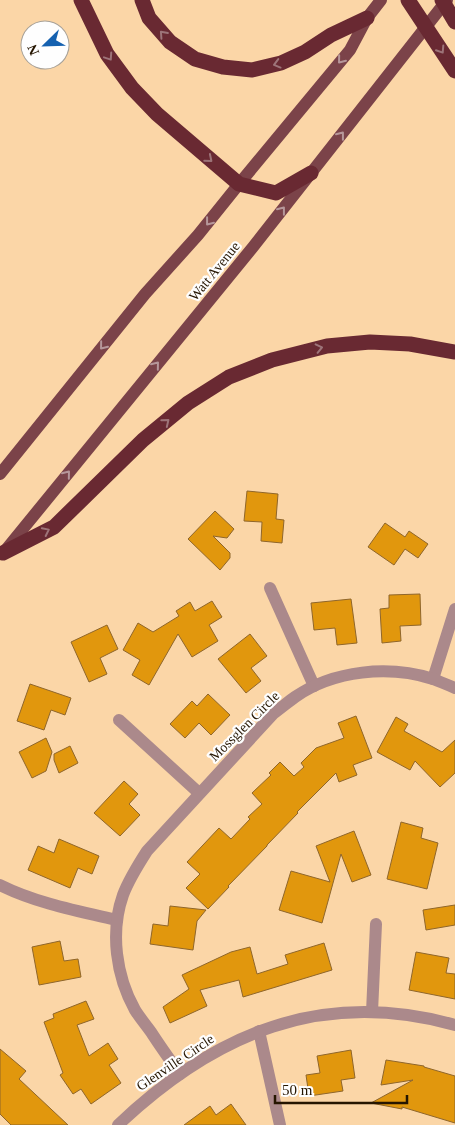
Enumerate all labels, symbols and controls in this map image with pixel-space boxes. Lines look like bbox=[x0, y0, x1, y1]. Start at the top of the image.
north arrow bbox=[20, 20, 70, 70]
one-way arrow bbox=[160, 31, 169, 40]
text: N bbox=[25, 42, 42, 57]
one-way arrow bbox=[435, 45, 444, 54]
one-way arrow bbox=[103, 51, 112, 60]
one-way arrow bbox=[339, 54, 347, 63]
one-way arrow bbox=[273, 58, 282, 68]
one-way arrow bbox=[335, 131, 344, 141]
one-way arrow bbox=[204, 153, 213, 162]
one-way arrow bbox=[276, 206, 285, 216]
one-way arrow bbox=[206, 216, 214, 225]
street label: Watt Avenue bbox=[186, 239, 243, 304]
one-way arrow bbox=[101, 340, 109, 349]
one-way arrow bbox=[315, 343, 324, 354]
one-way arrow bbox=[150, 362, 158, 371]
one-way arrow bbox=[160, 419, 169, 427]
one-way arrow bbox=[61, 471, 69, 480]
one-way arrow bbox=[41, 527, 50, 537]
street label: Mossglen Circle bbox=[206, 688, 282, 764]
street label: Glenville Circle bbox=[134, 1031, 217, 1094]
scale bar bbox=[275, 1072, 408, 1104]
text: 50 m bbox=[282, 1082, 313, 1098]

